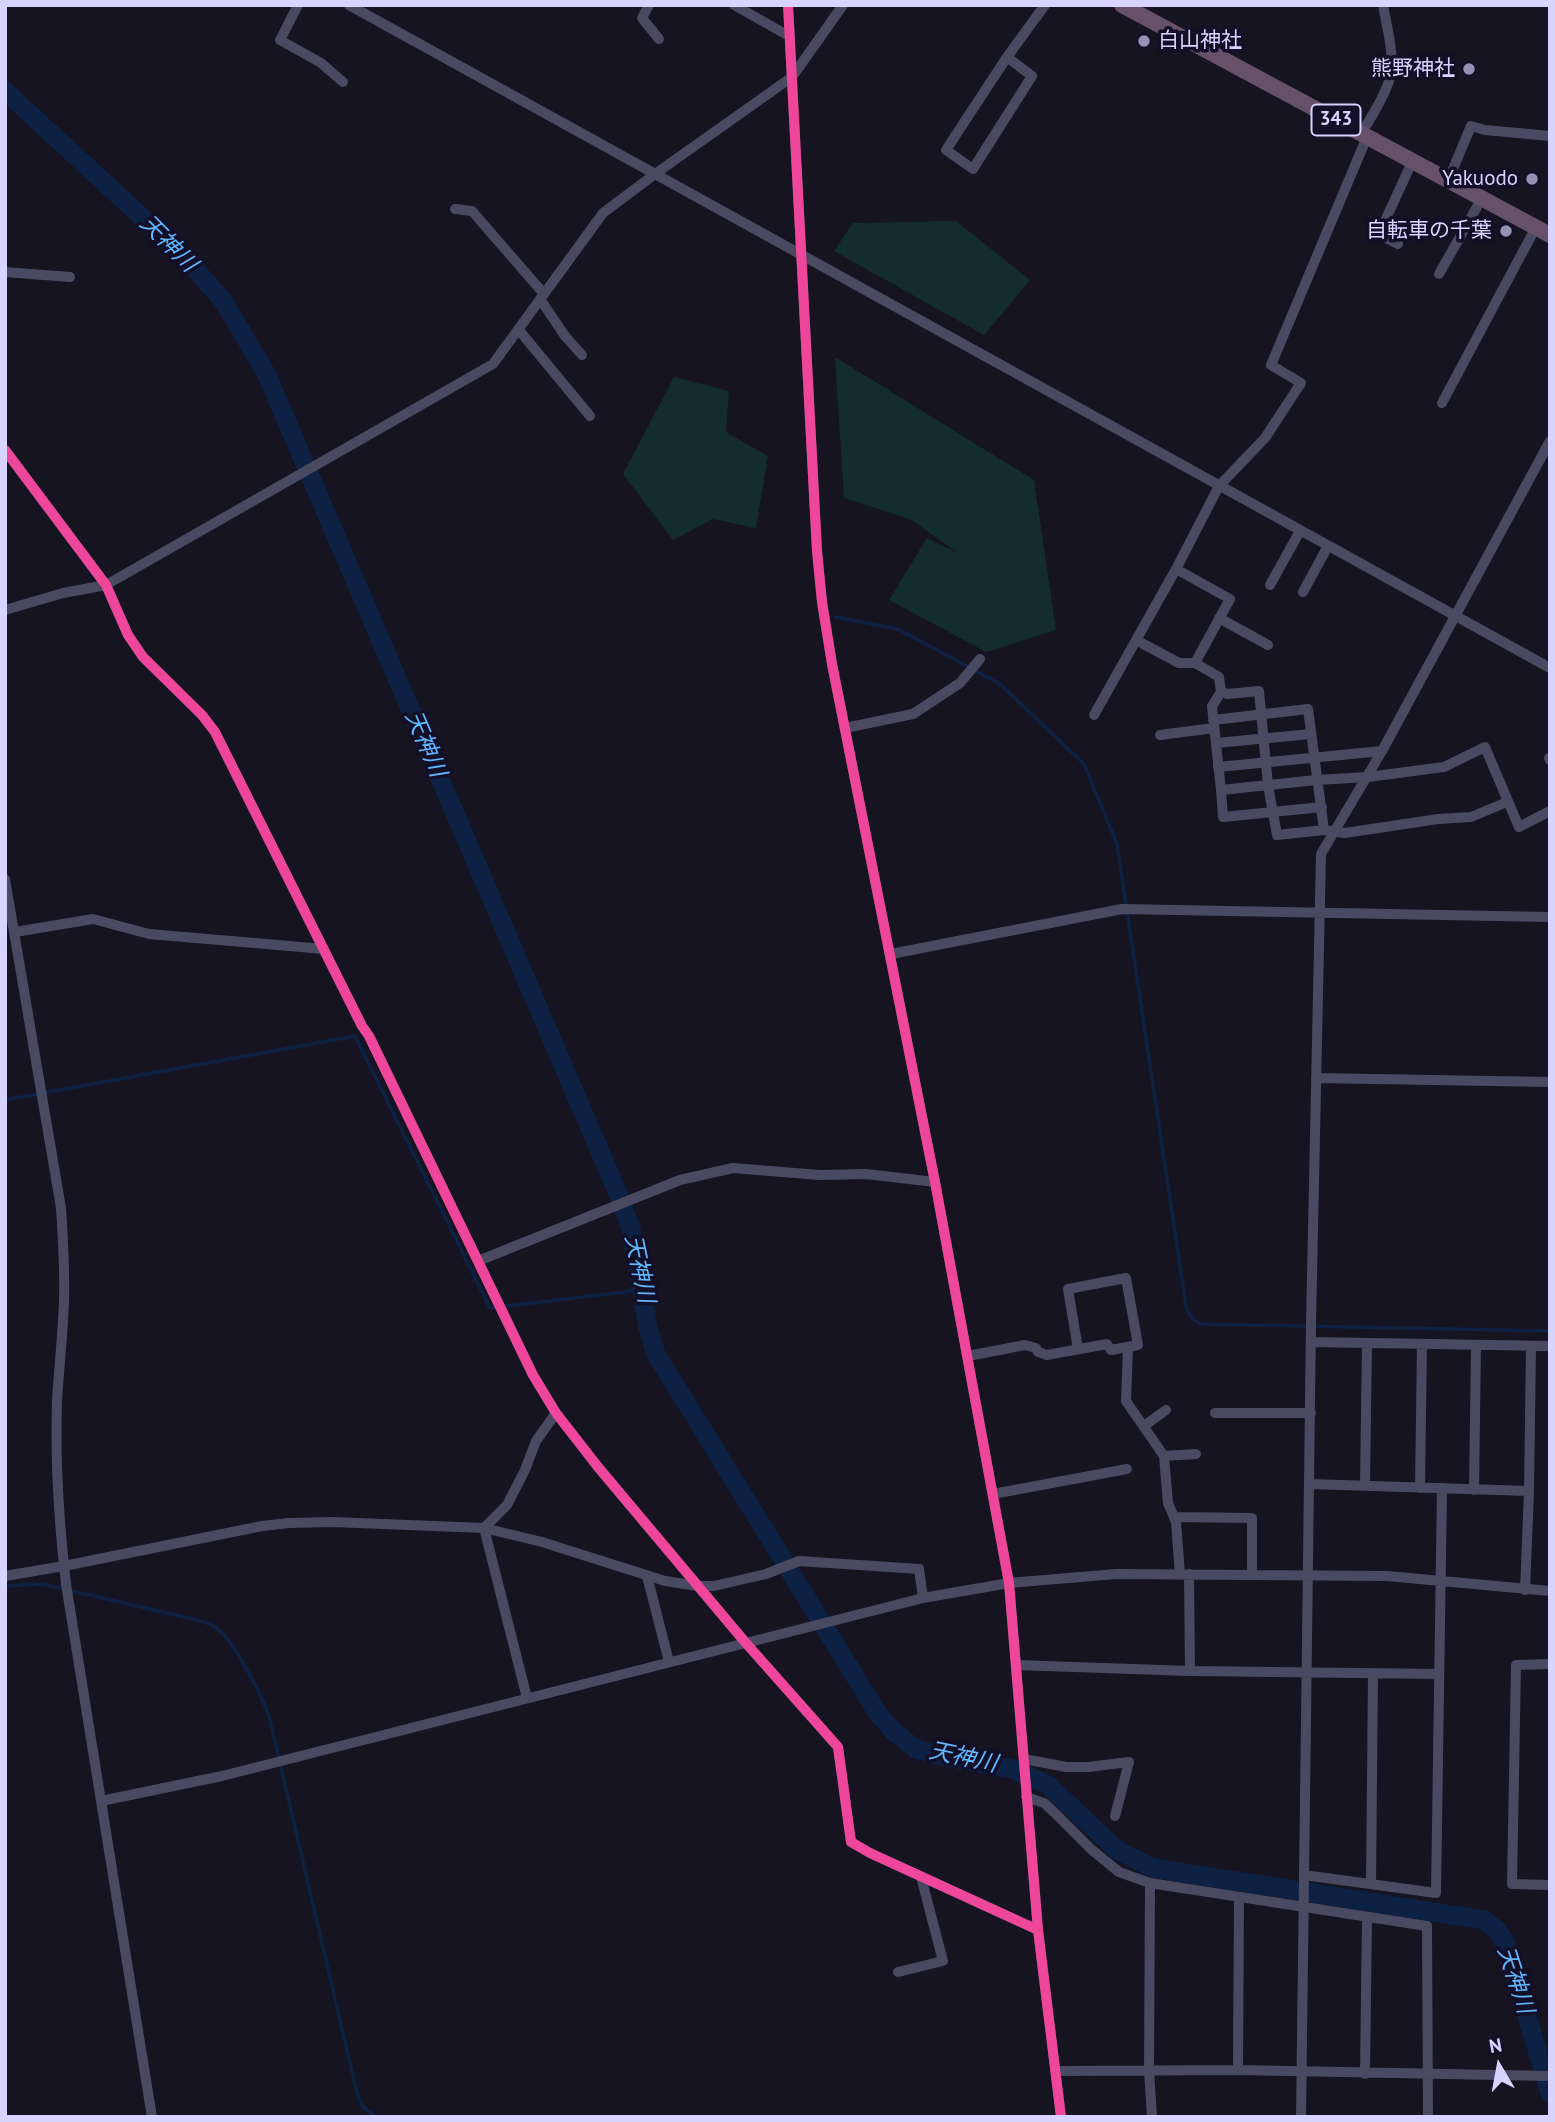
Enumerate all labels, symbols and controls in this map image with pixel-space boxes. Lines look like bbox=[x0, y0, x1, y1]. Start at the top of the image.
place label: 白山神社 bbox=[1158, 28, 1242, 54]
marker: 白山神社 bbox=[1136, 33, 1152, 49]
place label: 熊野神社 bbox=[1371, 56, 1455, 82]
marker: 熊野神社 bbox=[1461, 61, 1477, 77]
road number: 343 bbox=[1312, 104, 1360, 136]
place label: Yakuodo bbox=[1442, 166, 1518, 192]
marker: Yakuodo bbox=[1524, 171, 1540, 187]
water label: 天神川 bbox=[134, 210, 202, 278]
place label: 自転車の千葉 bbox=[1366, 218, 1492, 244]
marker: 自転車の千葉 bbox=[1498, 223, 1514, 239]
water label: 天神川 bbox=[399, 707, 451, 781]
water label: 天神川 bbox=[618, 1232, 660, 1306]
water label: 天神川 bbox=[926, 1737, 1000, 1779]
water label: 天神川 bbox=[1491, 1943, 1539, 2017]
north arrow bbox=[1464, 2031, 1534, 2101]
text: N bbox=[1487, 2032, 1504, 2058]

